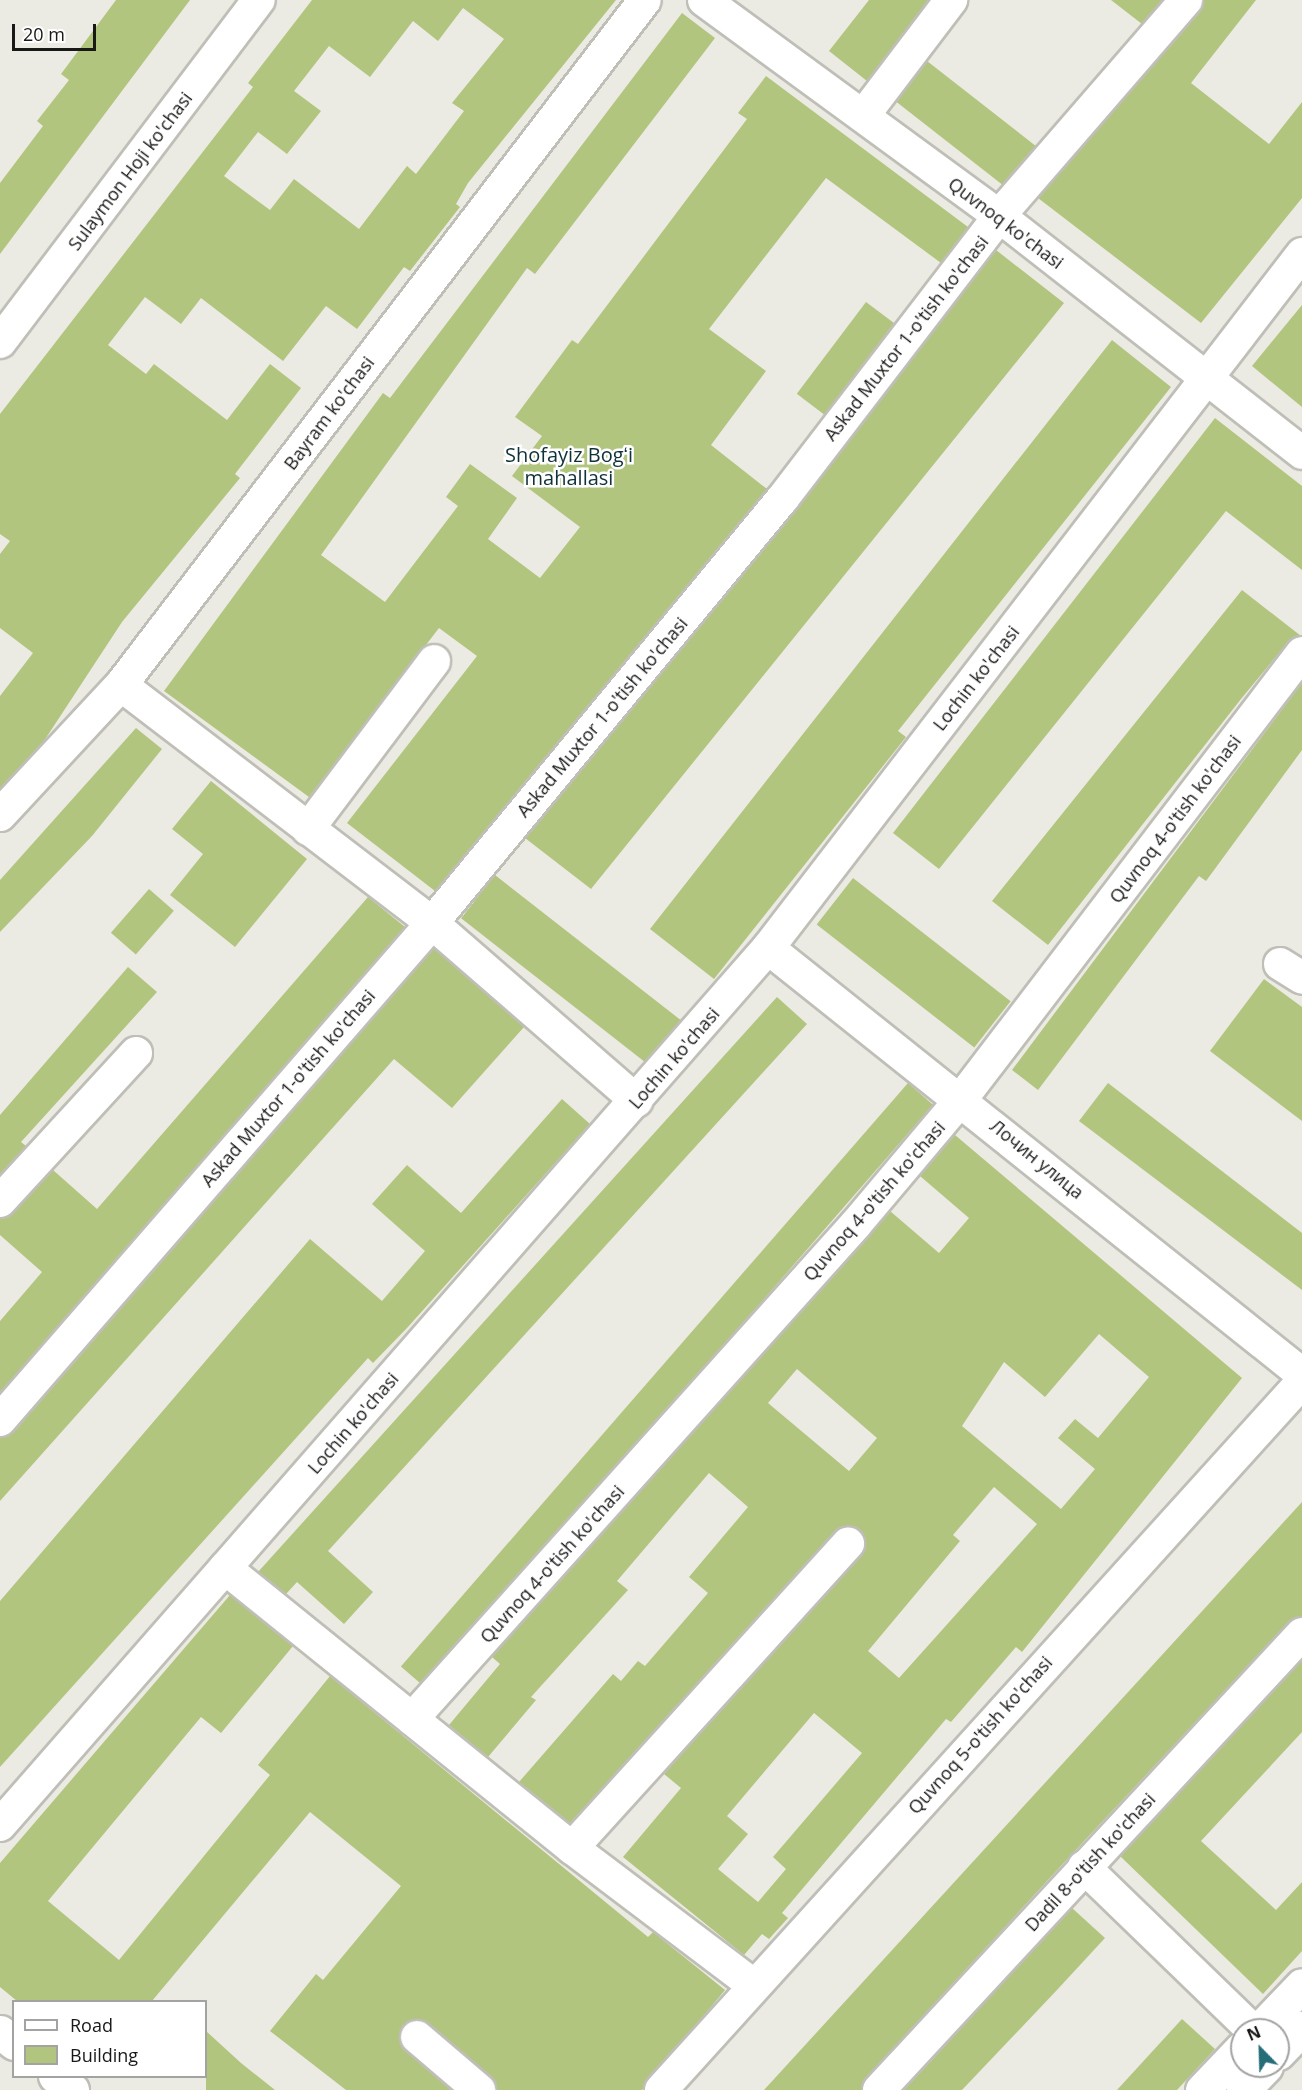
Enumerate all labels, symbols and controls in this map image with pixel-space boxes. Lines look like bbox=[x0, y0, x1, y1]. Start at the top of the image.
scale bar bbox=[15, 12, 99, 50]
text: 20 m bbox=[23, 22, 65, 46]
street label: Sulaymon Hoji ko'chasi bbox=[63, 88, 197, 254]
street label: Quvnoq ko'chasi bbox=[944, 173, 1068, 273]
street label: Askad Muxtor 1-o'tish ko'chasi bbox=[819, 231, 993, 445]
street label: Bayram ko'chasi bbox=[279, 352, 379, 474]
district label: Shofayiz Bogʻi mahallasi bbox=[505, 443, 633, 490]
street label: Askad Muxtor 1-o'tish ko'chasi bbox=[512, 613, 692, 821]
street label: Lochin ko'chasi bbox=[928, 621, 1024, 735]
street label: Quvnoq 4-o'tish ko'chasi bbox=[1105, 731, 1245, 907]
street label: Askad Muxtor 1-o'tish ko'chasi bbox=[196, 985, 380, 1191]
street label: Lochin ko'chasi bbox=[624, 1003, 724, 1113]
street label: Лочин улица bbox=[986, 1115, 1088, 1203]
street label: Quvnoq 4-o'tish ko'chasi bbox=[799, 1117, 949, 1285]
street label: Lochin ko'chasi bbox=[303, 1368, 403, 1478]
street label: Quvnoq 4-o'tish ko'chasi bbox=[475, 1481, 629, 1647]
street label: Quvnoq 5-o'tish ko'chasi bbox=[903, 1652, 1057, 1818]
street label: Dadil 8-o'tish ko'chasi bbox=[1020, 1788, 1160, 1936]
legend bbox=[12, 2000, 207, 2078]
text: Road bbox=[70, 2013, 113, 2037]
north arrow bbox=[1230, 2018, 1290, 2078]
text: N bbox=[1243, 2021, 1264, 2046]
text: Building bbox=[70, 2043, 138, 2067]

